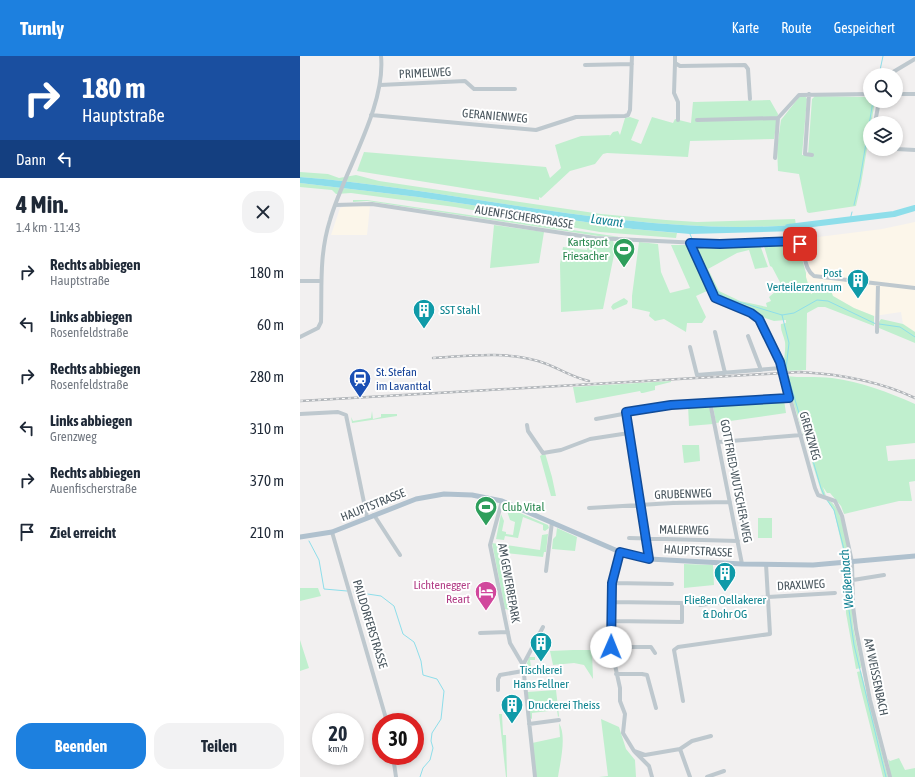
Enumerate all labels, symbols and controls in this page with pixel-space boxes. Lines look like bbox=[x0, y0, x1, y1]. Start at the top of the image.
text: Turnly bbox=[20, 17, 64, 39]
text: Karte bbox=[732, 20, 759, 36]
text: Route bbox=[781, 20, 812, 36]
text: Gespeichert bbox=[834, 20, 895, 36]
street label: PRIMELWEG bbox=[399, 65, 451, 81]
map controls bbox=[863, 68, 903, 156]
button: search bbox=[863, 68, 903, 108]
icon: right bbox=[16, 72, 68, 124]
text: 180 m bbox=[82, 72, 145, 104]
text: Hauptstraße bbox=[82, 105, 165, 126]
street label: GERANIENWEG bbox=[462, 106, 528, 126]
button: layers bbox=[863, 116, 903, 156]
icon: left bbox=[54, 148, 76, 170]
text: Dann bbox=[16, 151, 46, 168]
text: 4 Min. bbox=[16, 191, 68, 218]
button: close bbox=[242, 191, 284, 233]
street label: AUENFISCHERSTRASSE bbox=[474, 202, 574, 232]
water label: Lavant bbox=[590, 211, 624, 230]
text: 1.4 km · 11:43 bbox=[16, 220, 81, 235]
pin bbox=[783, 227, 817, 261]
icon: arrive bbox=[789, 233, 811, 255]
place label: Kartsport Friesacher bbox=[563, 235, 609, 263]
sports icon: Kartsport Friesacher bbox=[611, 236, 637, 269]
text: Rechts abbiegen bbox=[50, 256, 140, 273]
icon: right bbox=[16, 261, 38, 283]
text: 180 m bbox=[250, 264, 284, 281]
place label: Post Verteilerzentrum bbox=[767, 266, 843, 294]
building icon: Post Verteilerzentrum bbox=[845, 267, 871, 300]
text: Hauptstraße bbox=[50, 273, 110, 288]
building icon: SST Stahl bbox=[411, 297, 437, 330]
place label: SST Stahl bbox=[440, 303, 481, 317]
text: Links abbiegen bbox=[50, 308, 132, 325]
icon: left bbox=[16, 313, 38, 335]
text: 60 m bbox=[257, 316, 284, 333]
text: Rosenfeldstraße bbox=[50, 325, 128, 340]
text: Rechts abbiegen bbox=[50, 360, 140, 377]
icon: right bbox=[16, 365, 38, 387]
place label: St. Stefan im Lavanttal bbox=[376, 365, 432, 393]
station icon: St. Stefan im Lavanttal bbox=[347, 366, 373, 399]
text: 280 m bbox=[250, 368, 284, 385]
text: Rosenfeldstraße bbox=[50, 377, 128, 392]
street label: GRENZWEG bbox=[796, 410, 824, 462]
text: Links abbiegen bbox=[50, 412, 132, 429]
icon: left bbox=[16, 417, 38, 439]
street label: GOTTFRIED-WUTSCHER-WEG bbox=[717, 418, 755, 544]
text: 310 m bbox=[250, 420, 284, 437]
text: Grenzweg bbox=[50, 429, 97, 444]
text: Rechts abbiegen bbox=[50, 464, 140, 481]
icon: right bbox=[16, 469, 38, 491]
text: 370 m bbox=[250, 472, 284, 489]
text: Auenfischerstraße bbox=[50, 481, 137, 496]
street label: HAUPTSTRASSE bbox=[339, 486, 407, 524]
street label: GRUBENWEG bbox=[654, 486, 712, 502]
sports icon: Club Vital bbox=[473, 494, 499, 527]
place label: Club Vital bbox=[502, 500, 545, 514]
icon: arrive bbox=[16, 521, 38, 543]
street label: MALERWEG bbox=[659, 523, 709, 537]
text: Ziel erreicht bbox=[50, 524, 116, 541]
text: 210 m bbox=[250, 524, 284, 541]
street label: AM GEWERBEPARK bbox=[495, 542, 523, 624]
street label: HAUPTSTRASSE bbox=[663, 542, 733, 560]
water label: Weißenbach bbox=[836, 548, 857, 609]
building icon: Fließen Oellakerer & Dohr OG bbox=[712, 560, 738, 593]
street label: DRAXLWEG bbox=[777, 577, 825, 593]
street label: PAILDORFERSTRASSE bbox=[350, 578, 390, 670]
place label: Lichtenegger Reart bbox=[413, 578, 471, 606]
hotel icon: Lichtenegger Reart bbox=[473, 579, 499, 612]
place label: Fließen Oellakerer & Dohr OG bbox=[684, 593, 767, 621]
position arrow bbox=[590, 626, 632, 668]
building icon: Tischlerei Hans Fellner bbox=[528, 630, 554, 663]
street label: AM WEISSENBACH bbox=[861, 637, 891, 717]
place label: Tischlerei Hans Fellner bbox=[513, 663, 569, 691]
building icon: Druckerei Theiss bbox=[499, 692, 525, 725]
place label: Druckerei Theiss bbox=[528, 698, 600, 712]
speed limit sign: 30 bbox=[372, 713, 424, 765]
text: 20 bbox=[329, 722, 347, 745]
button: Beenden bbox=[16, 723, 146, 769]
button: Teilen bbox=[154, 723, 284, 769]
text: km/h bbox=[328, 743, 348, 754]

